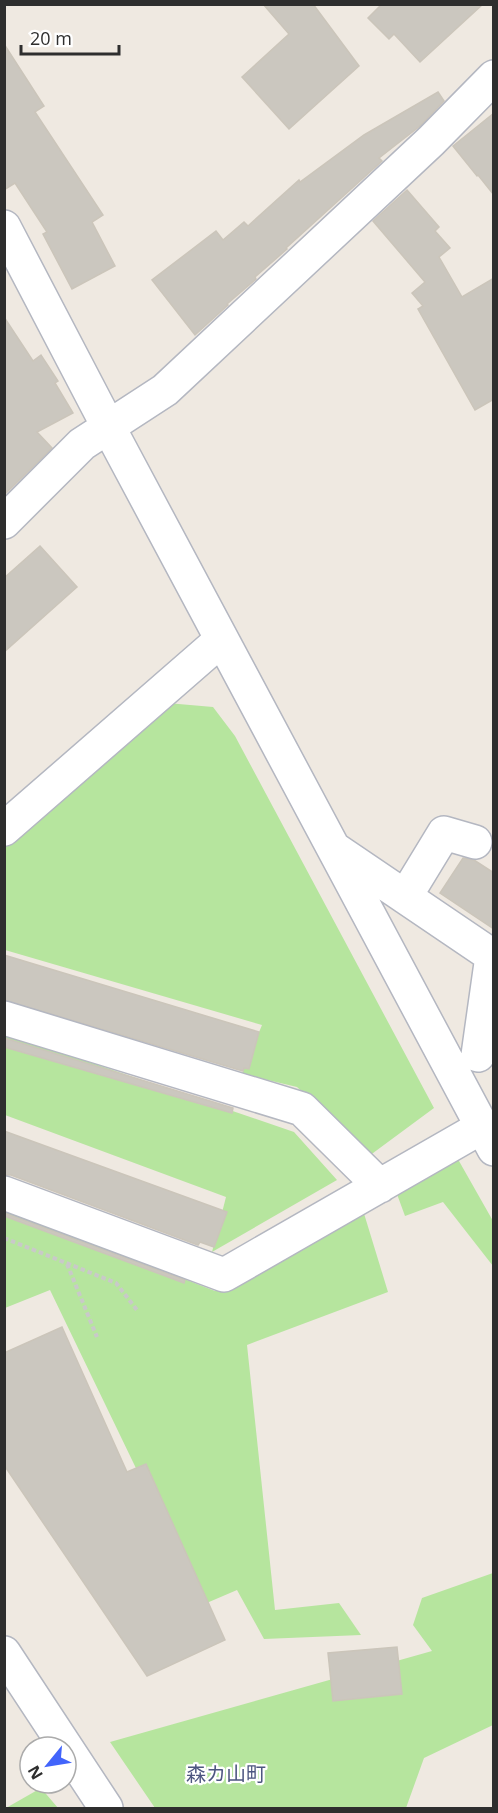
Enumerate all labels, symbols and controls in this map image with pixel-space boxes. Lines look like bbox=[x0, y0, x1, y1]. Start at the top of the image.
scale bar bbox=[21, 18, 118, 56]
text: 20 m bbox=[30, 26, 72, 50]
north arrow bbox=[18, 1735, 78, 1795]
district label: 森カ山町 bbox=[186, 1760, 266, 1787]
text: N bbox=[22, 1761, 48, 1784]

